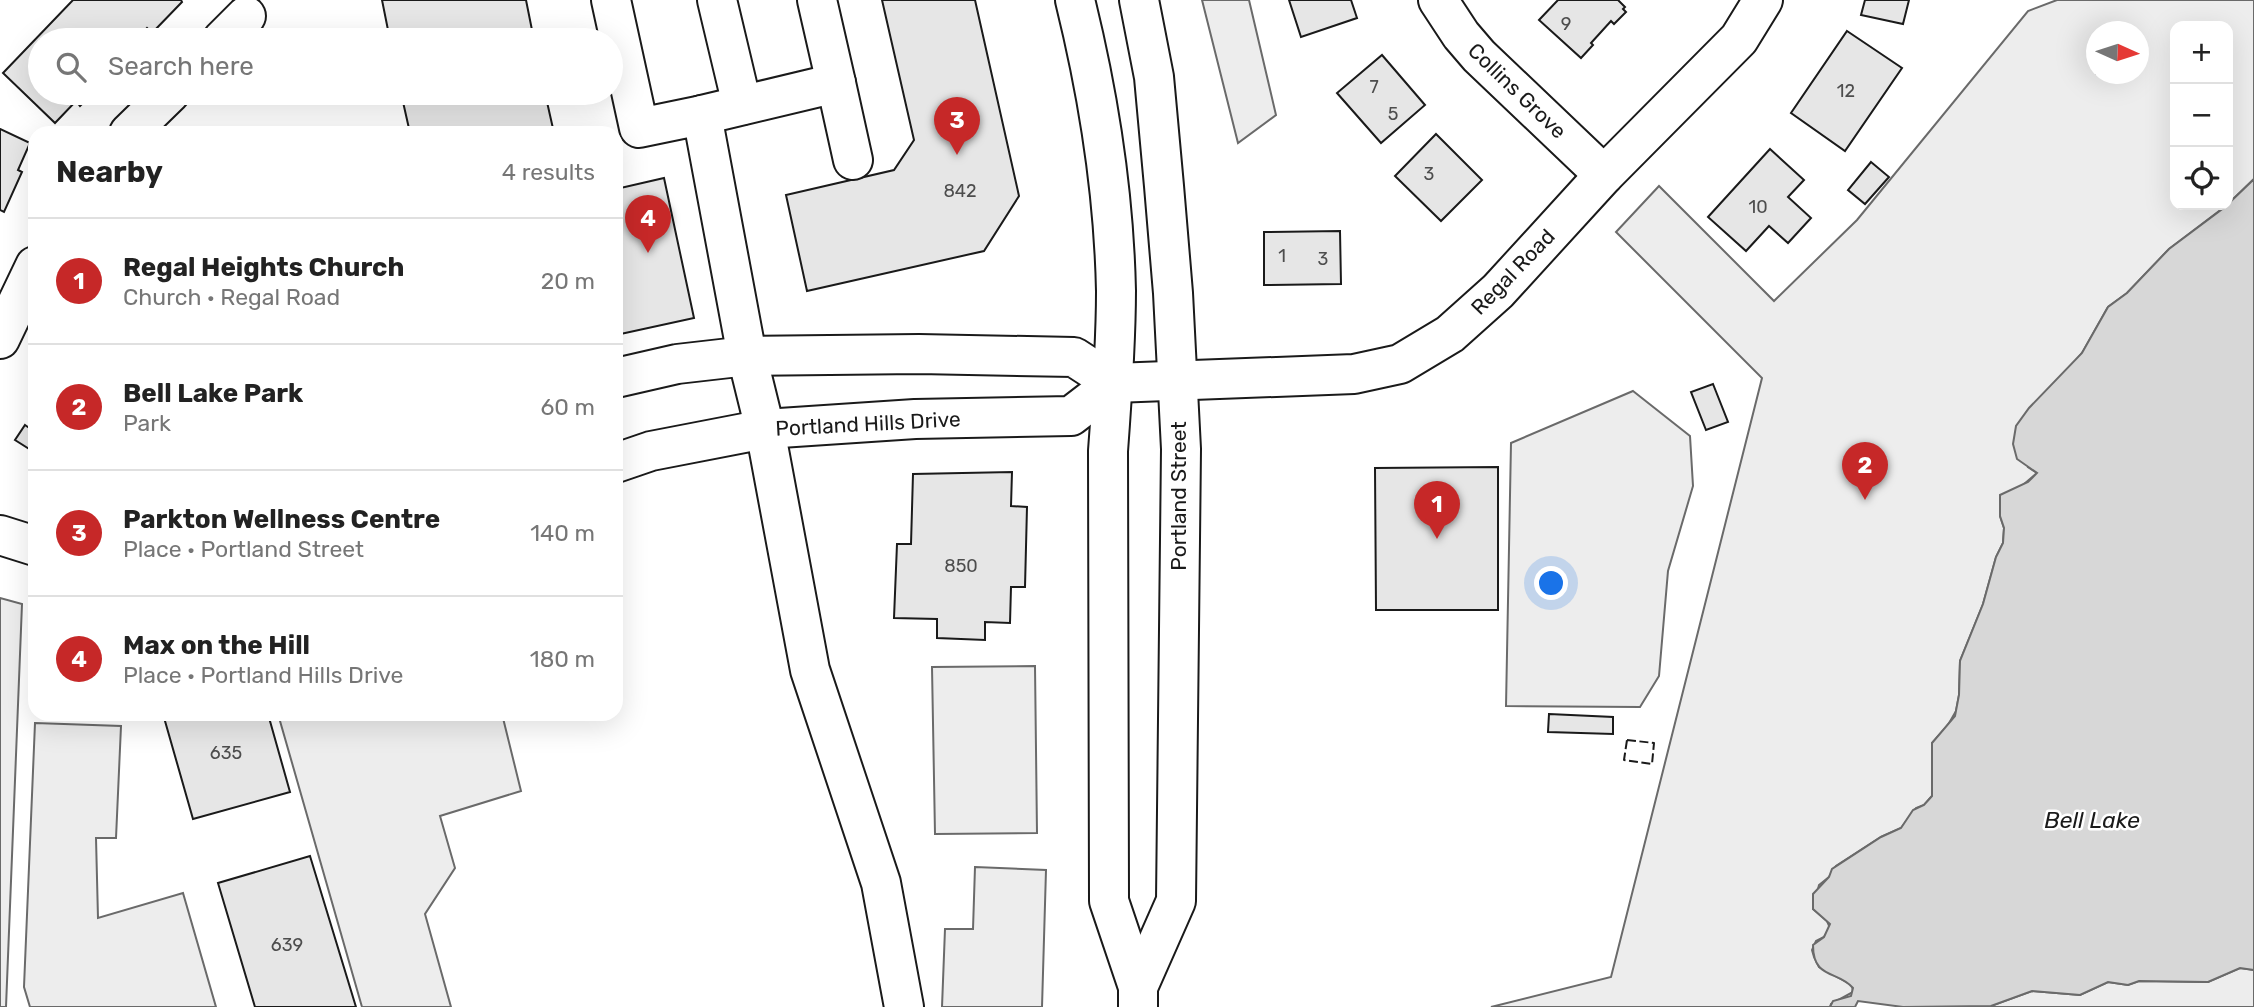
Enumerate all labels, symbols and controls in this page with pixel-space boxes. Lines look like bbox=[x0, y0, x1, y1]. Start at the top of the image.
house number: 9 bbox=[1561, 13, 1571, 35]
north arrow bbox=[2086, 21, 2149, 84]
map controls bbox=[2170, 21, 2233, 210]
button: + bbox=[2170, 21, 2233, 84]
search box bbox=[28, 28, 623, 105]
street label: Collins Grove bbox=[1463, 38, 1572, 144]
icon: search bbox=[52, 48, 90, 86]
text: Search here bbox=[108, 51, 254, 82]
house number: 7 bbox=[1369, 76, 1379, 98]
house number: 12 bbox=[1837, 80, 1855, 102]
button: − bbox=[2170, 84, 2233, 147]
pin: 3 bbox=[934, 97, 980, 155]
house number: 5 bbox=[1388, 103, 1398, 125]
button: locate bbox=[2170, 147, 2233, 210]
text: Nearby bbox=[56, 154, 163, 190]
text: 4 results bbox=[502, 158, 595, 186]
house number: 3 bbox=[1424, 163, 1434, 185]
house number: 842 bbox=[943, 180, 977, 202]
pin: 4 bbox=[625, 195, 671, 253]
house number: 10 bbox=[1748, 196, 1768, 218]
street label: Regal Road bbox=[1466, 224, 1560, 320]
house number: 1 bbox=[1278, 245, 1286, 267]
house number: 3 bbox=[1318, 248, 1328, 270]
text: Regal Heights Church bbox=[123, 252, 404, 283]
text: 1 bbox=[73, 267, 85, 295]
text: 20 m bbox=[541, 267, 595, 295]
text: Church · Regal Road bbox=[123, 283, 340, 311]
text: Bell Lake Park bbox=[123, 378, 303, 409]
text: 2 bbox=[72, 393, 86, 421]
text: 60 m bbox=[540, 393, 595, 421]
street label: Portland Hills Drive bbox=[775, 406, 961, 441]
text: Park bbox=[123, 409, 171, 437]
street label: Portland Street bbox=[1166, 421, 1191, 571]
pin: 2 bbox=[1842, 442, 1888, 500]
pin: 1 bbox=[1414, 481, 1460, 539]
text: Parkton Wellness Centre bbox=[123, 504, 440, 535]
text: 3 bbox=[71, 519, 87, 547]
text: 140 m bbox=[530, 519, 595, 547]
text: Place · Portland Street bbox=[123, 535, 364, 563]
house number: 850 bbox=[944, 555, 978, 577]
your location bbox=[1534, 566, 1568, 600]
text: Max on the Hill bbox=[123, 630, 310, 661]
text: 4 bbox=[71, 645, 87, 673]
text: 180 m bbox=[530, 645, 595, 673]
text: Place · Portland Hills Drive bbox=[123, 661, 403, 689]
house number: 635 bbox=[210, 742, 242, 764]
water label: Bell Lake bbox=[2044, 806, 2140, 834]
house number: 639 bbox=[271, 934, 303, 956]

